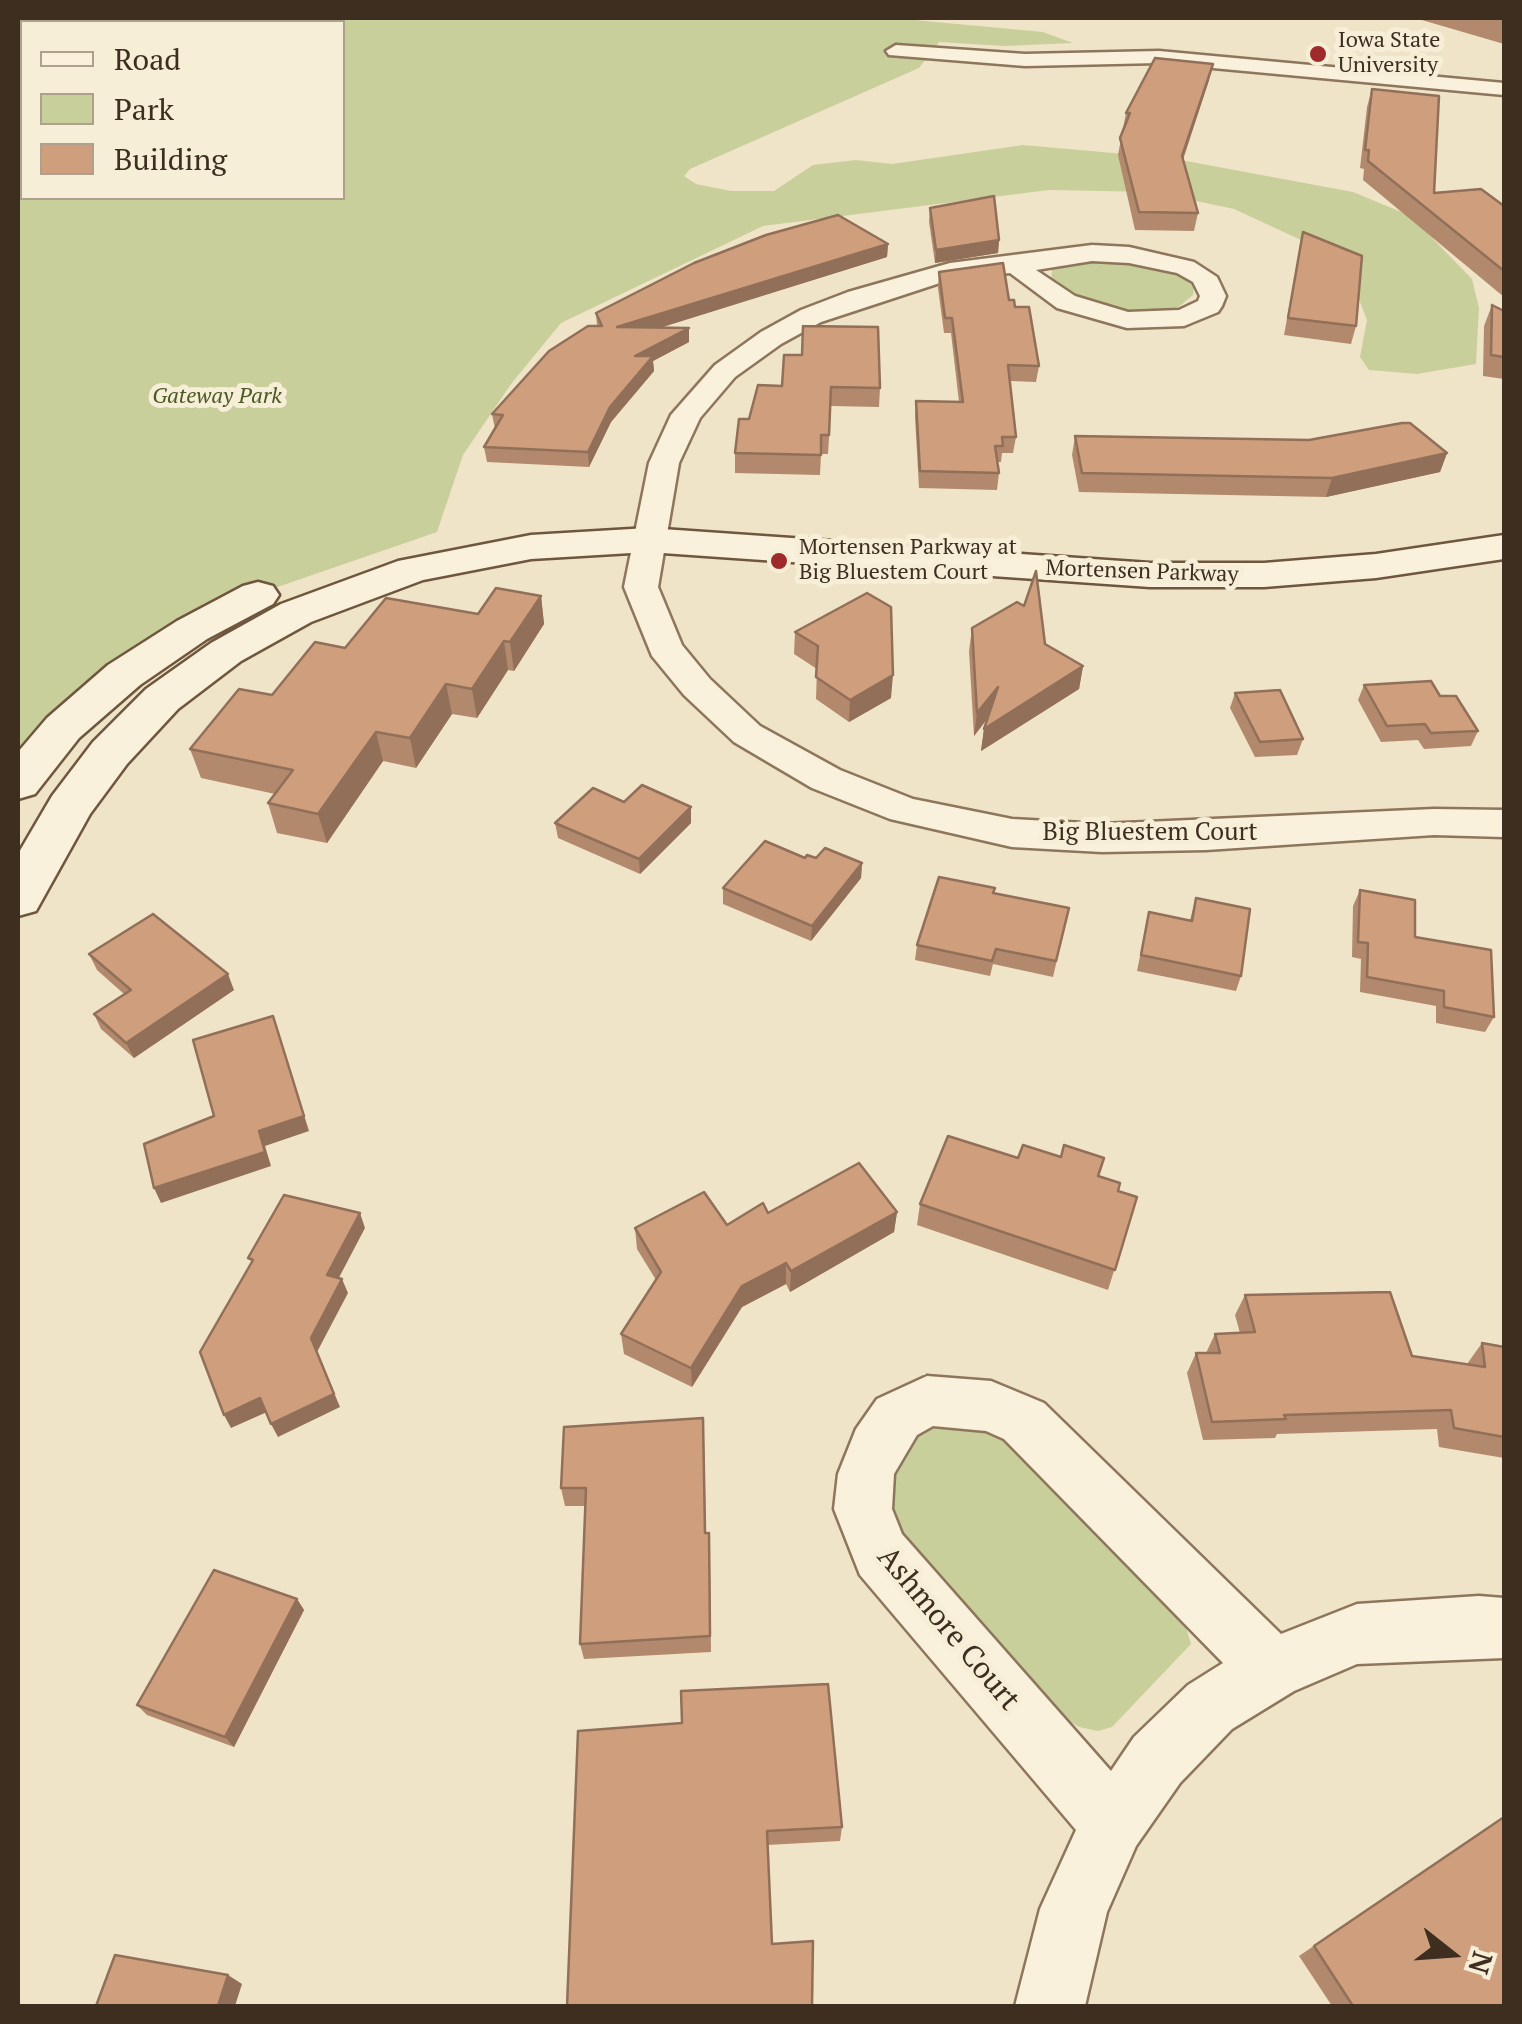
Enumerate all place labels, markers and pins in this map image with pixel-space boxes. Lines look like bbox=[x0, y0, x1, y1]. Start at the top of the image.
place label: Iowa State University bbox=[1338, 28, 1440, 80]
marker: Iowa State University bbox=[1307, 43, 1329, 65]
place label: Mortensen Parkway at Big Bluestem Court bbox=[799, 535, 1017, 586]
marker: Mortensen Parkway at Big Bluestem Court bbox=[768, 550, 790, 572]

